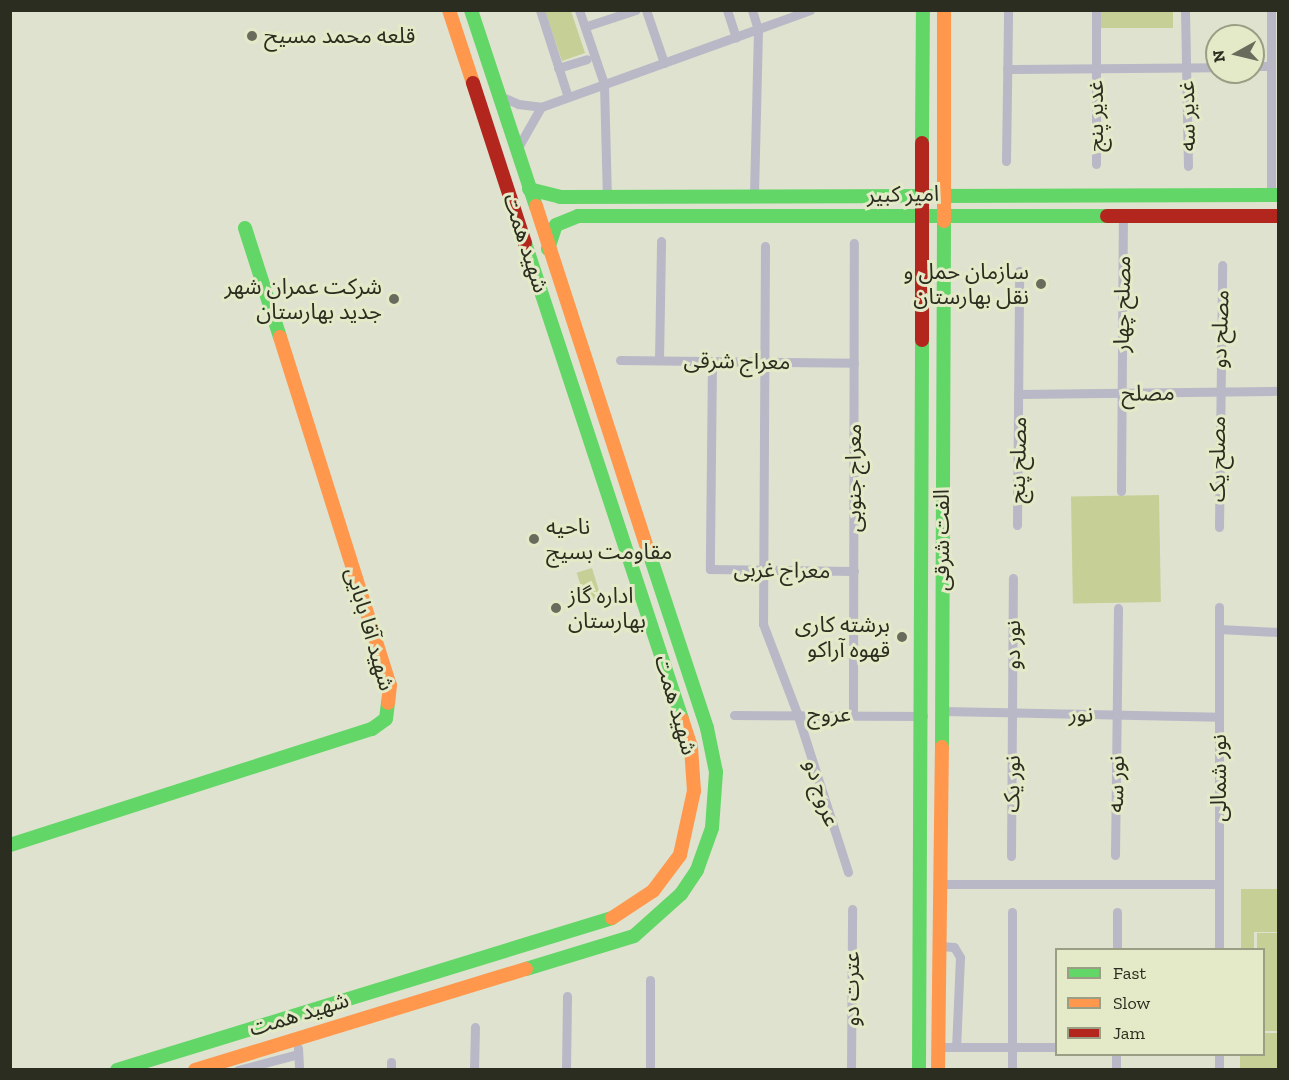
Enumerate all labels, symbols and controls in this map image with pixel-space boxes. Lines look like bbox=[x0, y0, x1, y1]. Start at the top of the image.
place label: قلعه محمد مسیح bbox=[264, 23, 415, 49]
north arrow bbox=[1205, 24, 1265, 84]
marker: قلعه محمد مسیح bbox=[245, 29, 259, 43]
text: N bbox=[1208, 49, 1229, 64]
street label: غدیر پنج bbox=[1083, 80, 1109, 152]
street label: غدیر سه bbox=[1173, 80, 1201, 152]
street label: امیر کبیر bbox=[867, 180, 939, 208]
street label: شهید همت bbox=[498, 190, 554, 296]
street label: مصلح چهار bbox=[1108, 255, 1136, 353]
place label: سازمان حمل و نقل بهارستان bbox=[904, 258, 1029, 310]
place label: شرکت عمران شهر جدید بهارستان bbox=[224, 273, 382, 324]
marker: سازمان حمل و نقل بهارستان bbox=[1034, 277, 1048, 291]
street label: مصلح دو bbox=[1205, 289, 1235, 369]
marker: شرکت عمران شهر جدید بهارستان bbox=[387, 292, 401, 306]
street label: معراج شرقی bbox=[683, 347, 791, 375]
street label: مصلح bbox=[1121, 379, 1175, 407]
street label: مصلح پنج bbox=[1004, 416, 1032, 504]
street label: مصلح یک bbox=[1205, 416, 1231, 502]
street label: معراج جنوبی bbox=[841, 424, 867, 532]
street label: الفت شرقی bbox=[929, 489, 955, 591]
place label: ناحیه مقاومت بسیج bbox=[546, 513, 672, 564]
marker: ناحیه مقاومت بسیج bbox=[527, 532, 541, 546]
street label: معراج غربی bbox=[733, 556, 831, 584]
street label: شهید آقا بابایی bbox=[340, 564, 400, 694]
place label: اداره گاز بهارستان bbox=[568, 582, 646, 634]
marker: اداره گاز بهارستان bbox=[549, 601, 563, 615]
place label: برشته کاری قهوه آراکو bbox=[795, 611, 890, 662]
street label: نور دو bbox=[1000, 620, 1026, 670]
marker: برشته کاری قهوه آراکو bbox=[895, 630, 909, 644]
street label: شهید همت bbox=[649, 652, 703, 758]
street label: عروج bbox=[807, 700, 851, 728]
street label: نور bbox=[1069, 701, 1093, 727]
street label: نور شمالی bbox=[1206, 734, 1232, 822]
street label: نور یک bbox=[998, 755, 1026, 813]
street label: نور سه bbox=[1102, 755, 1130, 813]
street label: عروج دو bbox=[799, 756, 845, 830]
legend bbox=[1055, 948, 1265, 1056]
street label: عترت دو bbox=[839, 951, 865, 1027]
text: Fast bbox=[1113, 962, 1146, 984]
street label: شهید همت bbox=[246, 986, 352, 1042]
text: Slow bbox=[1113, 992, 1150, 1014]
text: Jam bbox=[1113, 1022, 1145, 1044]

